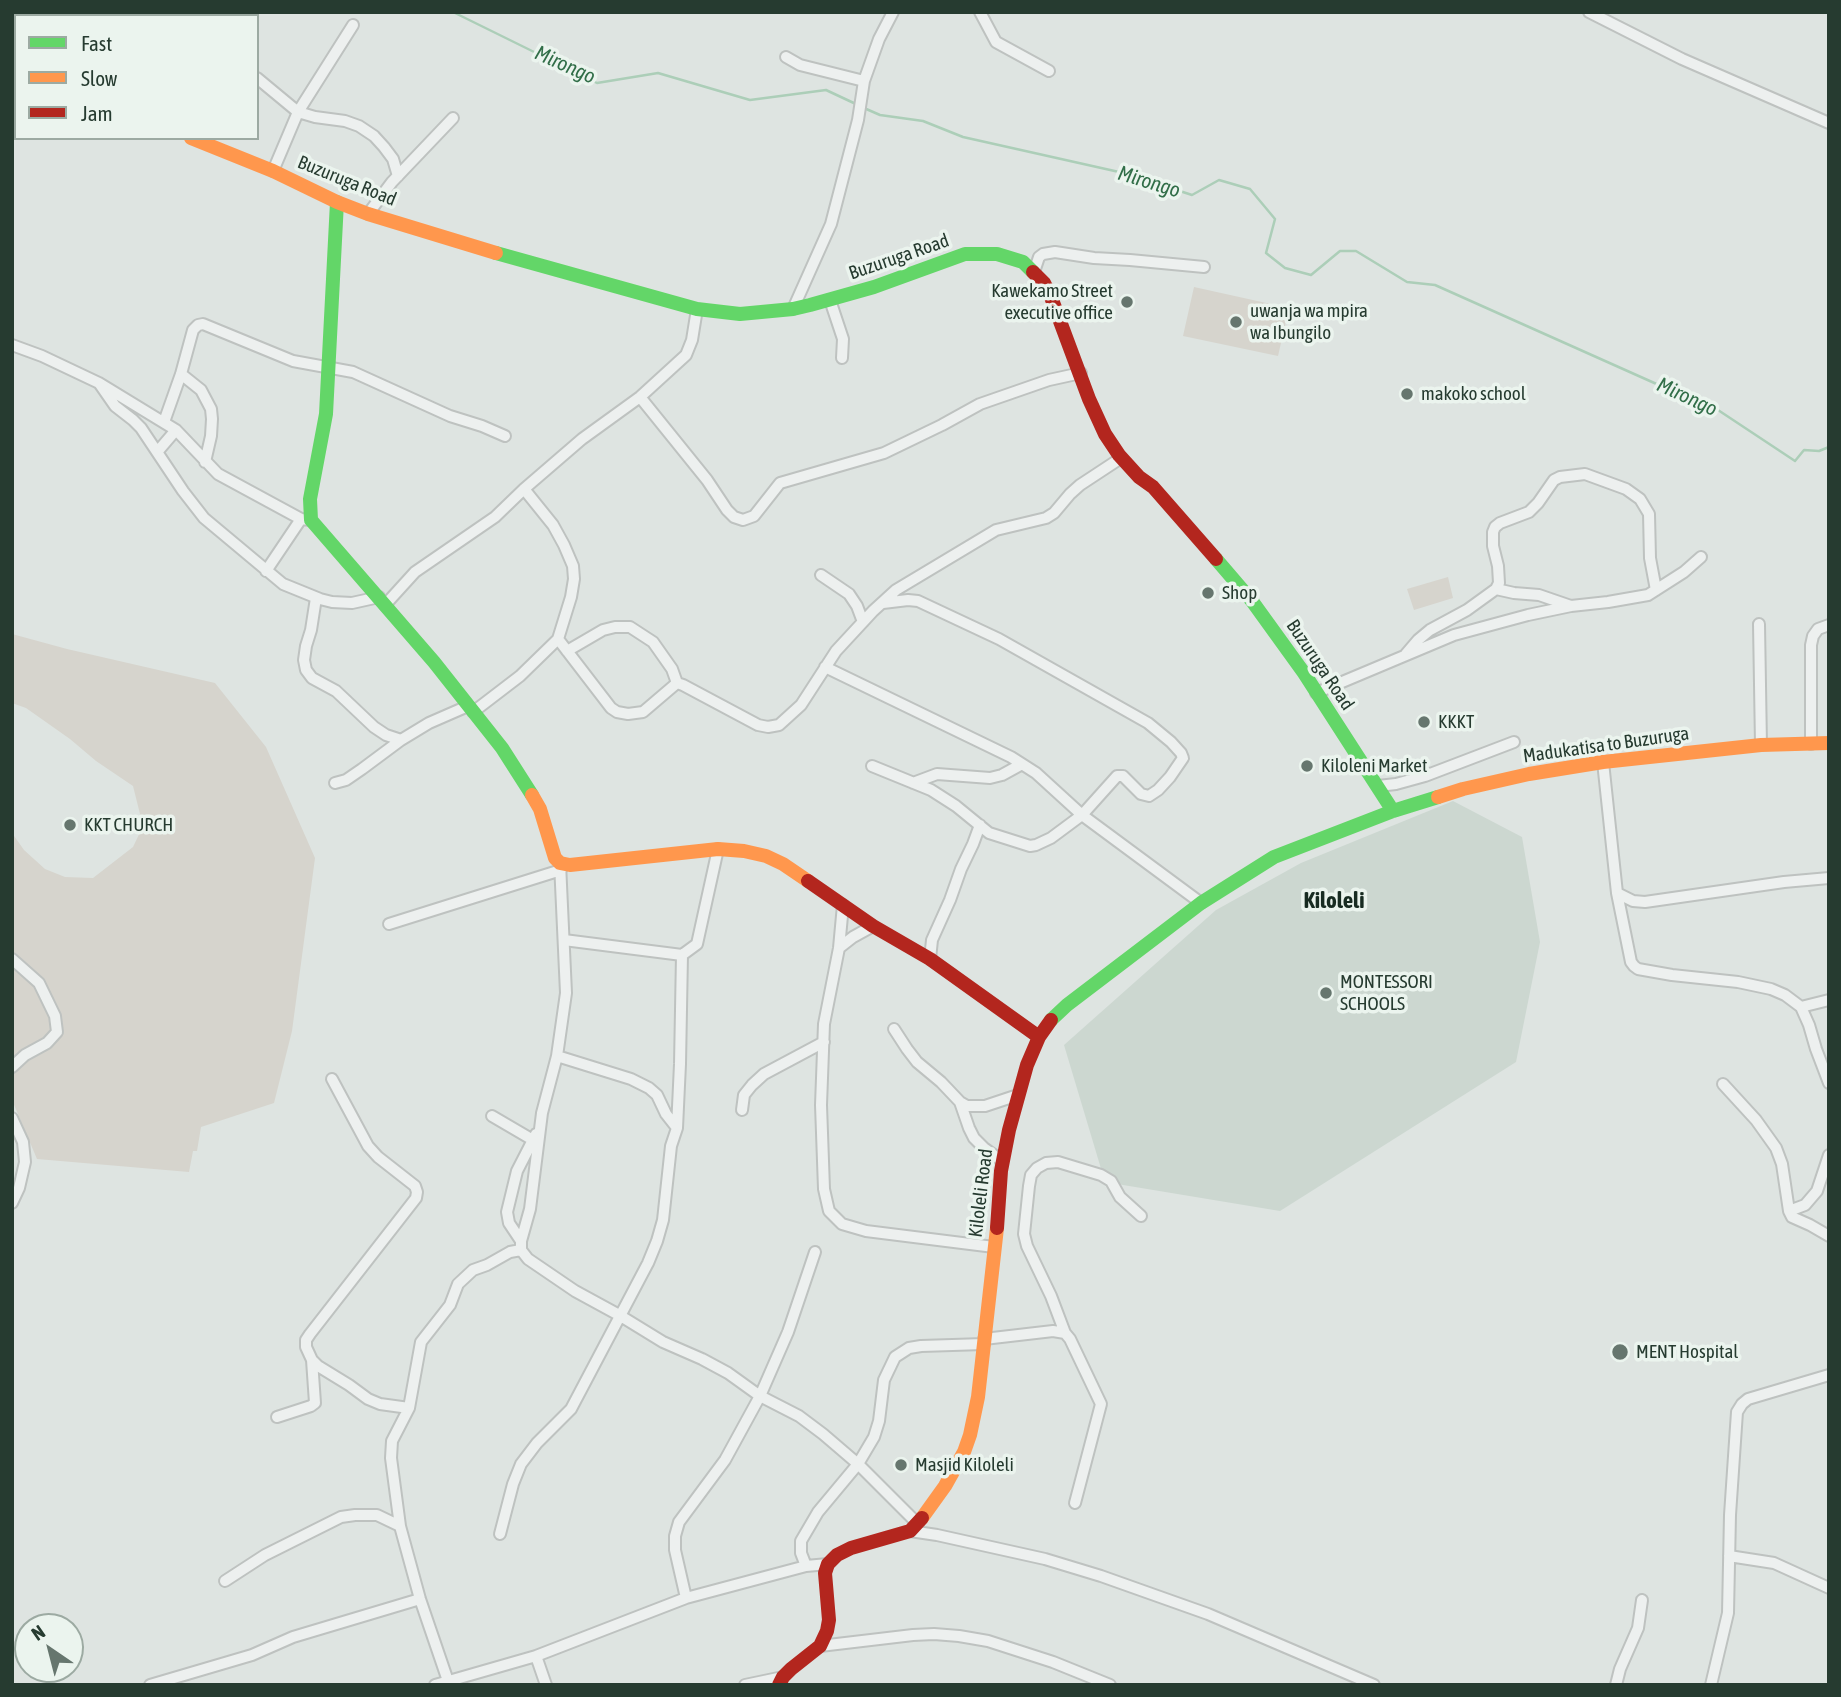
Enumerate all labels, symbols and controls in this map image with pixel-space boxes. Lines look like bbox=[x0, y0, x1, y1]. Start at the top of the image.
legend bbox=[14, 14, 259, 140]
text: Fast bbox=[81, 31, 112, 55]
water label: Mirongo bbox=[531, 41, 599, 89]
text: Slow bbox=[81, 66, 117, 90]
text: Jam bbox=[81, 101, 113, 125]
street label: Buzuruga Road bbox=[294, 151, 400, 211]
water label: Mirongo bbox=[1115, 161, 1183, 203]
street label: Buzuruga Road bbox=[846, 229, 952, 285]
place label: Kawekamo Street executive office bbox=[991, 280, 1113, 324]
marker: Kawekamo Street executive office bbox=[1119, 294, 1135, 310]
place label: uwanja wa mpira wa Ibungilo bbox=[1250, 300, 1368, 344]
marker: uwanja wa mpira wa Ibungilo bbox=[1228, 314, 1244, 330]
water label: Mirongo bbox=[1653, 372, 1721, 422]
place label: makoko school bbox=[1421, 383, 1526, 405]
marker: makoko school bbox=[1399, 386, 1415, 402]
place label: Shop bbox=[1222, 582, 1257, 604]
marker: Shop bbox=[1200, 585, 1216, 601]
street label: Buzuruga Road bbox=[1281, 615, 1359, 715]
place label: KKKT bbox=[1438, 711, 1474, 733]
marker: KKKT bbox=[1416, 714, 1432, 730]
street label: Madukatisa to Buzuruga bbox=[1522, 722, 1690, 768]
place label: Kiloleni Market bbox=[1321, 755, 1427, 777]
marker: Kiloleni Market bbox=[1299, 758, 1315, 774]
place label: KKT CHURCH bbox=[84, 814, 173, 836]
marker: KKT CHURCH bbox=[62, 817, 78, 833]
district label: Kiloleli bbox=[1304, 887, 1364, 915]
place label: MONTESSORI SCHOOLS bbox=[1340, 971, 1433, 1015]
marker: MONTESSORI SCHOOLS bbox=[1318, 985, 1334, 1001]
street label: Kiloleli Road bbox=[964, 1147, 998, 1239]
place label: MENT Hospital bbox=[1636, 1341, 1738, 1363]
marker: MENT Hospital bbox=[1610, 1342, 1630, 1362]
place label: Masjid Kiloleli bbox=[915, 1454, 1014, 1476]
marker: Masjid Kiloleli bbox=[893, 1457, 909, 1473]
north arrow bbox=[14, 1613, 84, 1683]
text: N bbox=[27, 1620, 49, 1645]

